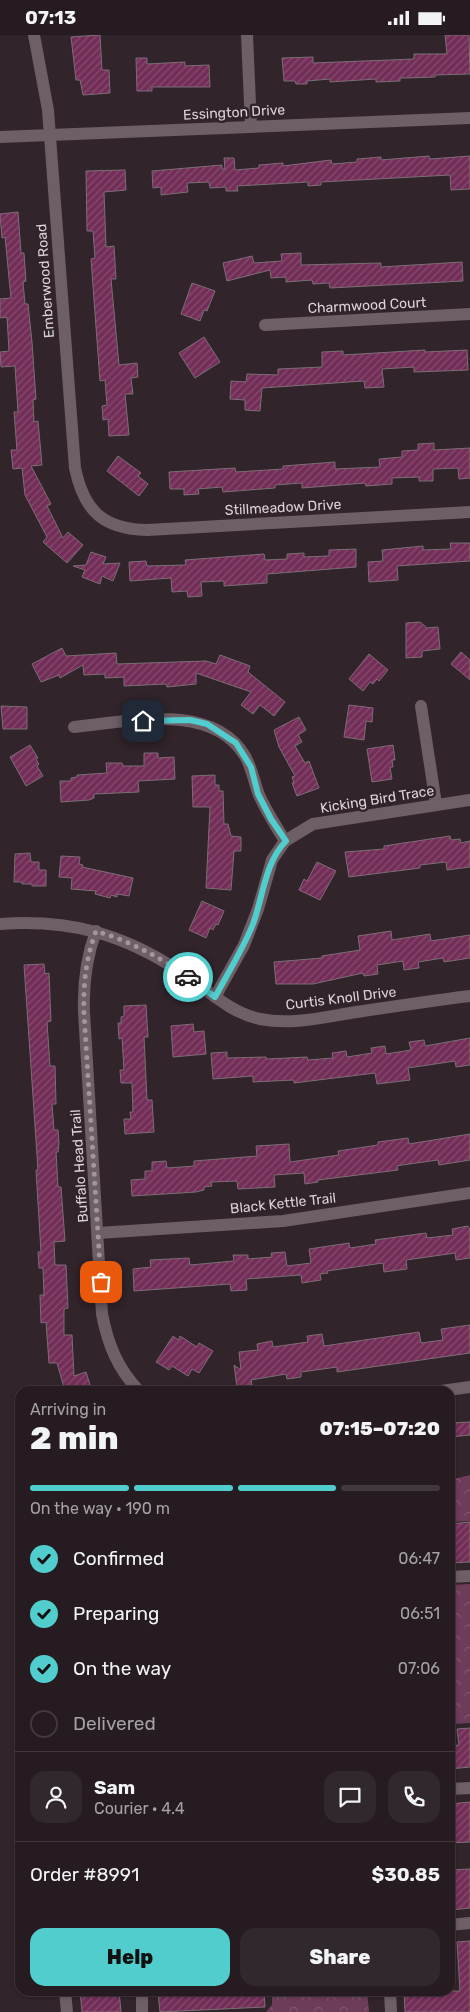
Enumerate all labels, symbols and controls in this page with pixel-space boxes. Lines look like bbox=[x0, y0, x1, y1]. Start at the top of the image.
text: 07:13 bbox=[25, 6, 76, 29]
street label: Essington Drive bbox=[183, 101, 286, 124]
street label: Emberwood Road bbox=[33, 223, 58, 339]
street label: Charmwood Court bbox=[307, 294, 427, 317]
street label: Stillmeadow Drive bbox=[224, 496, 342, 519]
pin bbox=[122, 700, 164, 742]
icon: home bbox=[129, 707, 157, 735]
street label: Kicking Bird Trace bbox=[319, 782, 435, 817]
courier bbox=[163, 952, 213, 1002]
icon: car bbox=[174, 963, 202, 991]
street label: Curtis Knoll Drive bbox=[285, 983, 398, 1014]
street label: Buffalo Head Trail bbox=[67, 1109, 92, 1223]
street label: Black Kettle Trail bbox=[229, 1189, 337, 1218]
pin bbox=[80, 1261, 122, 1303]
icon: bag bbox=[87, 1268, 115, 1296]
text: Arriving in bbox=[30, 1400, 106, 1419]
text: 07:15–07:20 bbox=[319, 1417, 440, 1440]
text: 2 min bbox=[30, 1419, 119, 1457]
text: On the way · 190 m bbox=[30, 1499, 170, 1518]
icon: check bbox=[30, 1545, 58, 1573]
text: Confirmed bbox=[73, 1547, 164, 1570]
text: 06:47 bbox=[398, 1549, 440, 1568]
icon: check bbox=[30, 1600, 58, 1628]
text: Preparing bbox=[73, 1602, 159, 1625]
text: 06:51 bbox=[400, 1604, 440, 1623]
icon: check bbox=[30, 1655, 58, 1683]
text: On the way bbox=[73, 1657, 171, 1680]
text: 07:06 bbox=[398, 1659, 440, 1678]
text: Delivered bbox=[73, 1712, 156, 1735]
button: person bbox=[30, 1771, 82, 1823]
button: chat bbox=[324, 1771, 376, 1823]
button: phone bbox=[388, 1771, 440, 1823]
text: Sam bbox=[94, 1776, 135, 1799]
text: Courier · 4.4 bbox=[94, 1799, 185, 1818]
text: Order #8991 bbox=[30, 1863, 139, 1886]
text: $30.85 bbox=[372, 1863, 440, 1886]
button: Help bbox=[30, 1928, 230, 1986]
button: Share bbox=[240, 1928, 440, 1986]

